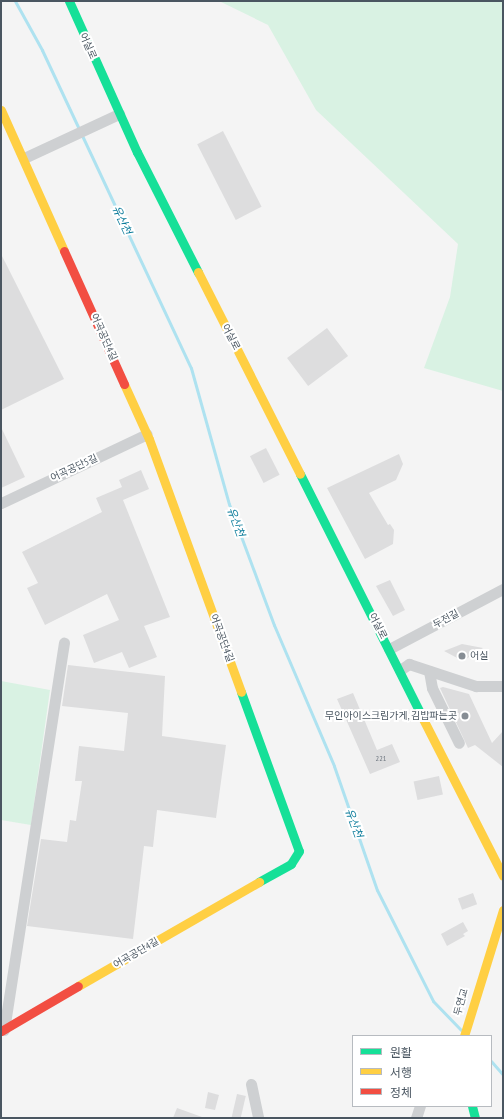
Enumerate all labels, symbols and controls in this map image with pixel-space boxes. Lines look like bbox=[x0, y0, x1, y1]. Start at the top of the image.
street label: 어실로 bbox=[77, 31, 99, 61]
water label: 유산천 bbox=[110, 203, 134, 237]
street label: 어곡공단4길 bbox=[88, 311, 120, 363]
street label: 어실로 bbox=[219, 322, 243, 352]
street label: 어곡공단5길 bbox=[49, 452, 99, 484]
water label: 유산천 bbox=[225, 505, 247, 539]
street label: 두전길 bbox=[431, 607, 461, 631]
street label: 어실로 bbox=[366, 611, 390, 641]
street label: 어곡공단4길 bbox=[208, 612, 236, 664]
place label: 어실 bbox=[470, 650, 488, 662]
marker: 어실 bbox=[457, 651, 467, 661]
place label: 무인아이스크림가게, 김밥파는곳 bbox=[324, 710, 457, 722]
marker: 무인아이스크림가게, 김밥파는곳 bbox=[460, 711, 470, 721]
house number: 221 bbox=[376, 754, 386, 764]
water label: 유산천 bbox=[343, 806, 365, 840]
street label: 어곡공단4길 bbox=[111, 935, 161, 971]
street label: 두연교 bbox=[451, 987, 471, 1017]
legend bbox=[352, 1035, 492, 1107]
text: 원활 bbox=[390, 1045, 412, 1060]
text: 서행 bbox=[390, 1065, 412, 1080]
text: 정체 bbox=[390, 1085, 412, 1100]

